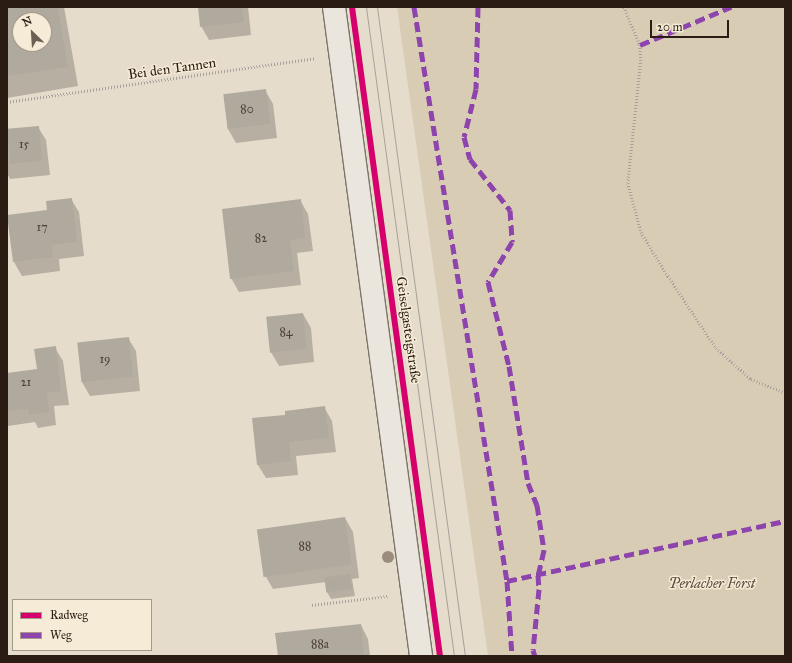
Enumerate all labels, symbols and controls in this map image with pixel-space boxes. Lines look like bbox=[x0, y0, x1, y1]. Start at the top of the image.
north arrow bbox=[12, 12, 52, 52]
scale bar bbox=[652, 12, 731, 38]
text: N bbox=[20, 14, 34, 29]
text: 20 m bbox=[657, 20, 683, 34]
street label: Bei den Tannen bbox=[127, 55, 217, 83]
house number: 80 bbox=[240, 103, 254, 117]
house number: 15 bbox=[19, 138, 29, 152]
house number: 17 bbox=[36, 221, 48, 235]
house number: 82 bbox=[255, 232, 267, 246]
street label: Geiselgasteigstraße bbox=[392, 276, 424, 384]
house number: 84 bbox=[279, 326, 293, 340]
house number: 19 bbox=[99, 353, 111, 367]
house number: 21 bbox=[21, 376, 31, 390]
house number: 88 bbox=[299, 540, 311, 554]
park label: Perlacher Forst bbox=[669, 576, 755, 592]
legend bbox=[12, 599, 152, 651]
text: Radweg bbox=[50, 608, 88, 622]
text: Weg bbox=[50, 628, 72, 642]
house number: 88a bbox=[311, 638, 329, 652]

